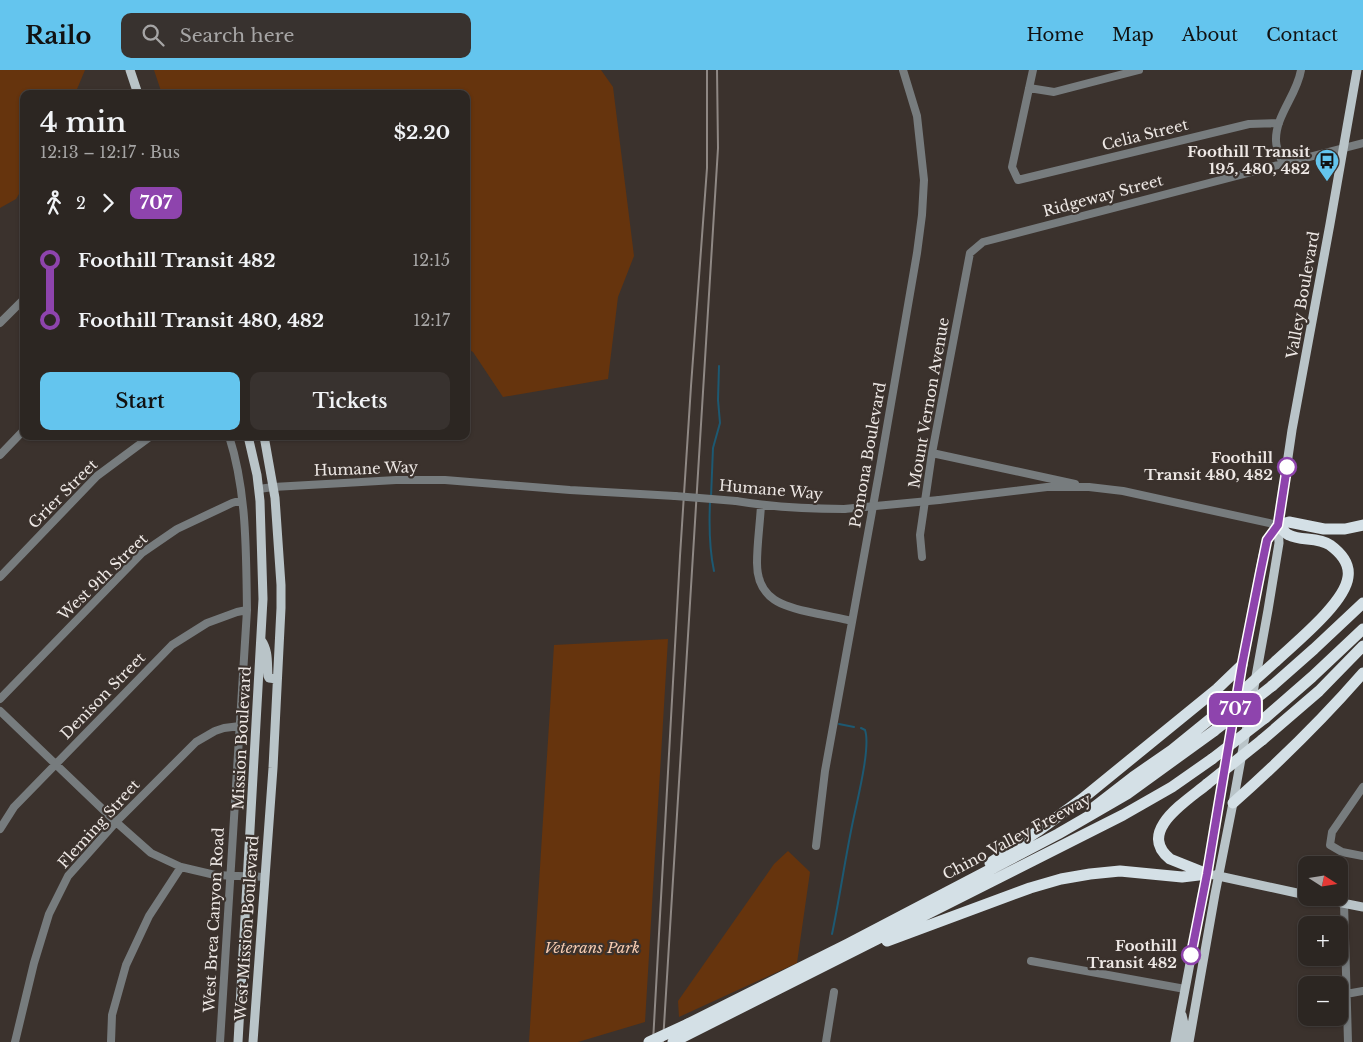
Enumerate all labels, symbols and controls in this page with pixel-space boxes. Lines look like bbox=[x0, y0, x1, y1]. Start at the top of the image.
search box bbox=[121, 13, 471, 58]
text: Railo bbox=[25, 21, 91, 50]
icon: search bbox=[139, 21, 167, 49]
text: Search here bbox=[179, 24, 294, 47]
text: Home bbox=[1026, 24, 1084, 46]
text: Map bbox=[1112, 24, 1154, 46]
text: About bbox=[1182, 24, 1238, 46]
text: Contact bbox=[1266, 24, 1338, 46]
text: 4 min bbox=[40, 105, 126, 140]
street label: Celia Street bbox=[1100, 115, 1190, 154]
text: $2.20 bbox=[394, 121, 450, 144]
text: 12:13 – 12:17 · Bus bbox=[40, 142, 180, 162]
place label: Foothill Transit 195, 480, 482 bbox=[1187, 142, 1310, 178]
bus stop icon: Foothill Transit 195, 480, 482 bbox=[1314, 148, 1340, 182]
street label: Ridgeway Street bbox=[1041, 170, 1165, 221]
icon: walk bbox=[40, 189, 68, 217]
icon: forward bbox=[94, 189, 122, 217]
text: 707 bbox=[140, 192, 172, 214]
text: 2 bbox=[76, 193, 86, 213]
street label: Valley Boulevard bbox=[1282, 230, 1323, 361]
text: Foothill Transit 482 bbox=[78, 249, 276, 272]
text: 12:15 bbox=[412, 250, 450, 270]
text: Foothill Transit 480, 482 bbox=[78, 309, 324, 332]
text: 12:17 bbox=[413, 310, 450, 330]
street label: Mount Vernon Avenue bbox=[904, 316, 953, 490]
button: Start bbox=[40, 372, 240, 430]
button: Tickets bbox=[250, 372, 450, 430]
street label: Pomona Boulevard bbox=[845, 381, 890, 529]
place label: Foothill Transit 480, 482 bbox=[1144, 448, 1274, 484]
street label: Grier Street bbox=[24, 455, 101, 532]
street label: Humane Way bbox=[313, 457, 419, 480]
marker: Foothill Transit 480, 482 bbox=[1277, 457, 1297, 477]
street label: Humane Way bbox=[718, 475, 824, 504]
street label: West 9th Street bbox=[53, 529, 152, 625]
street label: Denison Street bbox=[56, 648, 149, 743]
street label: Mission Boulevard bbox=[228, 666, 255, 810]
line badge: 707 bbox=[1206, 693, 1264, 725]
text: 707 bbox=[1219, 698, 1251, 720]
street label: Fleming Street bbox=[54, 775, 144, 872]
street label: Chino Valley Freeway bbox=[939, 789, 1095, 884]
street label: West Brea Canyon Road bbox=[199, 827, 228, 1014]
street label: West Mission Boulevard bbox=[230, 835, 262, 1022]
north arrow bbox=[1298, 856, 1348, 906]
map controls bbox=[1298, 856, 1348, 1026]
button: + bbox=[1298, 916, 1348, 966]
place label: Foothill Transit 482 bbox=[1087, 936, 1178, 972]
park label: Veterans Park bbox=[544, 938, 640, 957]
marker: Foothill Transit 482 bbox=[1181, 945, 1201, 965]
button: − bbox=[1298, 976, 1348, 1026]

